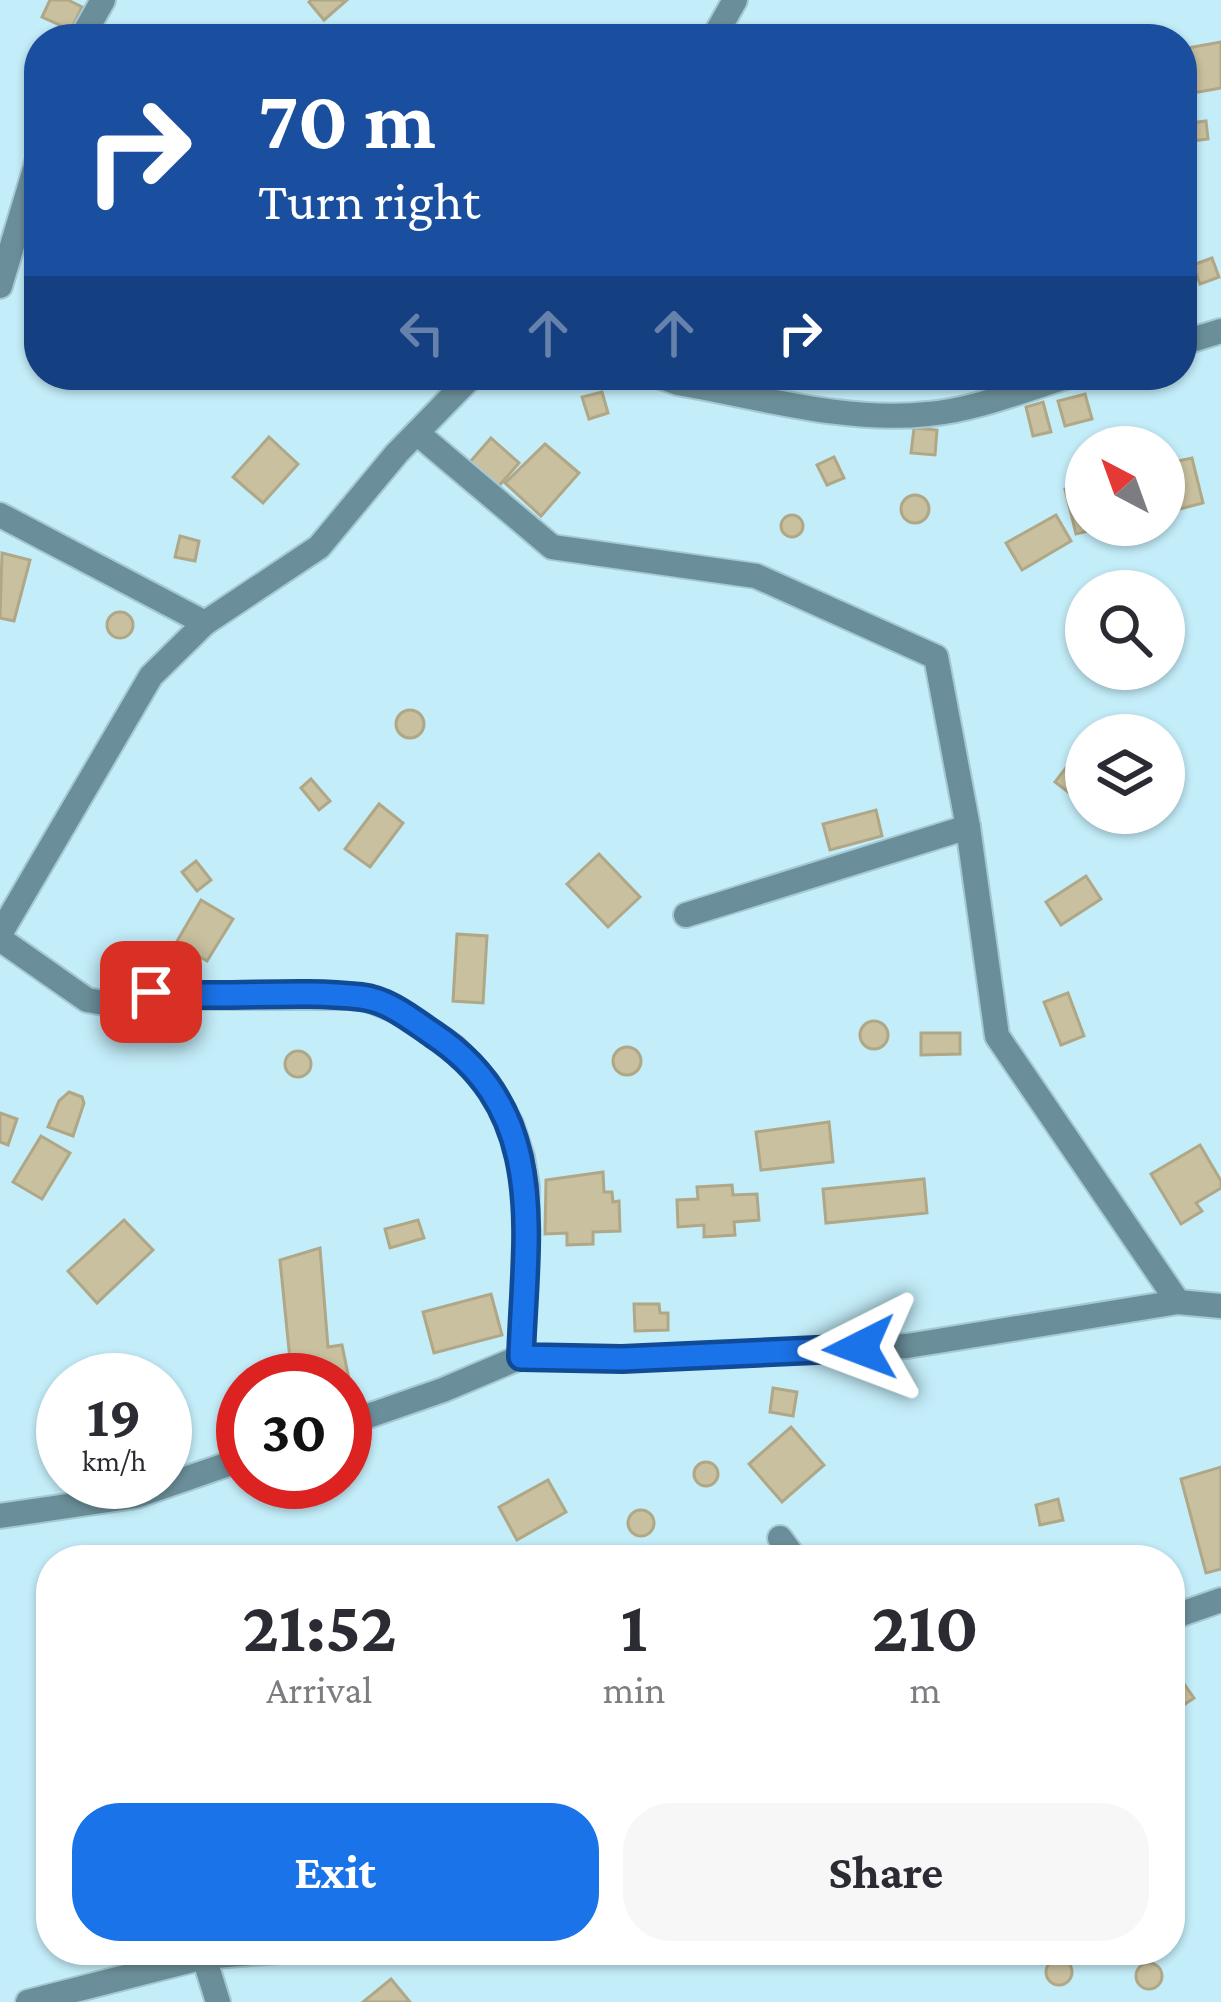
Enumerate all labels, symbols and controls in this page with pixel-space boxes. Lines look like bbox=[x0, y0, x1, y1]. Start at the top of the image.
icon: right bbox=[60, 72, 216, 228]
text: 70 m bbox=[258, 73, 436, 166]
text: Turn right bbox=[258, 171, 480, 231]
icon: left bbox=[389, 300, 455, 366]
icon: ahead bbox=[515, 300, 581, 366]
icon: ahead bbox=[641, 300, 707, 366]
icon: right bbox=[767, 300, 833, 366]
north arrow bbox=[1065, 426, 1185, 546]
map controls bbox=[1065, 426, 1185, 834]
button: search bbox=[1065, 570, 1185, 690]
button: layers bbox=[1065, 714, 1185, 834]
pin bbox=[100, 941, 202, 1043]
icon: arrive bbox=[118, 959, 184, 1025]
position arrow bbox=[797, 1285, 923, 1411]
speed limit sign: 30 bbox=[216, 1353, 372, 1509]
text: 19 bbox=[86, 1382, 142, 1449]
text: km/h bbox=[82, 1444, 146, 1477]
text: 21:52 bbox=[242, 1586, 397, 1666]
text: 1 bbox=[621, 1586, 648, 1666]
text: 210 bbox=[871, 1586, 979, 1666]
text: Arrival bbox=[266, 1668, 372, 1711]
text: min bbox=[603, 1668, 665, 1711]
text: m bbox=[909, 1668, 941, 1711]
button: Exit bbox=[72, 1803, 599, 1941]
button: Share bbox=[623, 1803, 1149, 1941]

